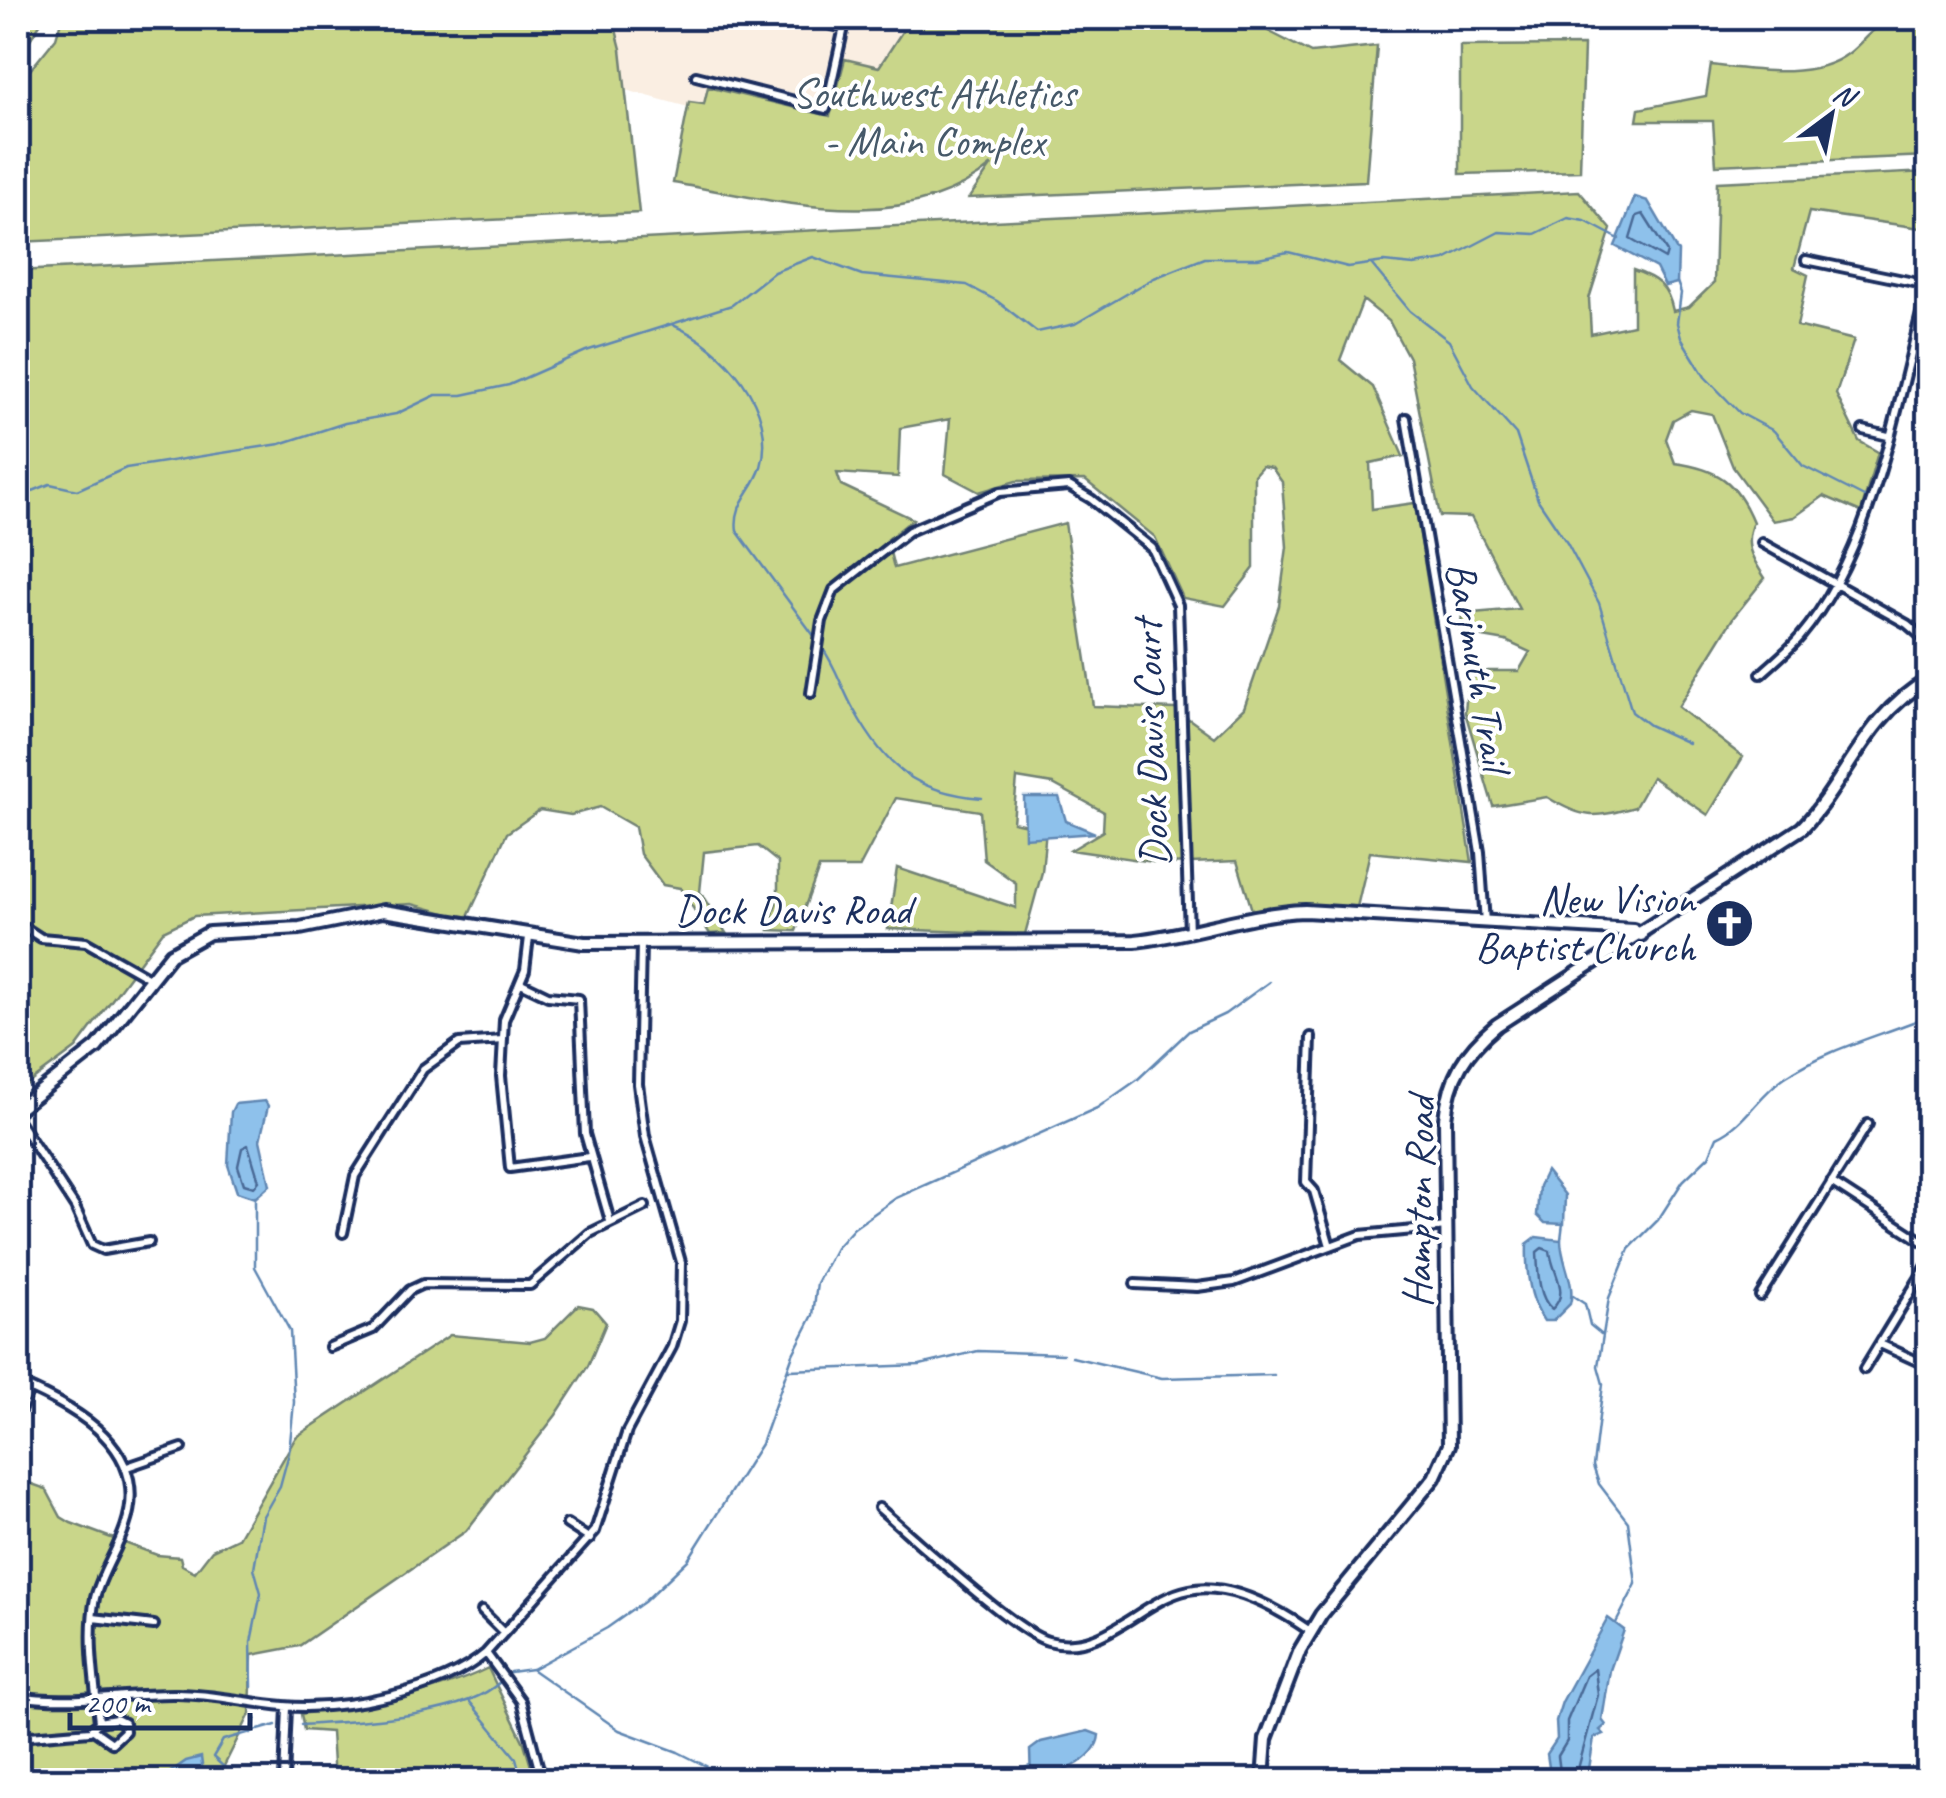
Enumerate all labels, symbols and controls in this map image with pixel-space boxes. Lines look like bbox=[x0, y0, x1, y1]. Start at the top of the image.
north arrow bbox=[1781, 65, 1881, 165]
park label: Southwest Athletics - Main Complex bbox=[792, 67, 1079, 168]
text: N bbox=[1827, 75, 1865, 116]
street label: Barjmuth Trail bbox=[1434, 558, 1524, 781]
street label: Dock Davis Court bbox=[1120, 614, 1182, 867]
place label: New Vision Baptist Church bbox=[1475, 873, 1697, 974]
street label: Dock Davis Road bbox=[675, 884, 917, 937]
church icon: New Vision Baptist Church bbox=[1704, 897, 1756, 949]
street label: Hampton Road bbox=[1391, 1090, 1447, 1308]
scale bar bbox=[70, 1668, 250, 1730]
text: 200 m bbox=[85, 1684, 152, 1722]

